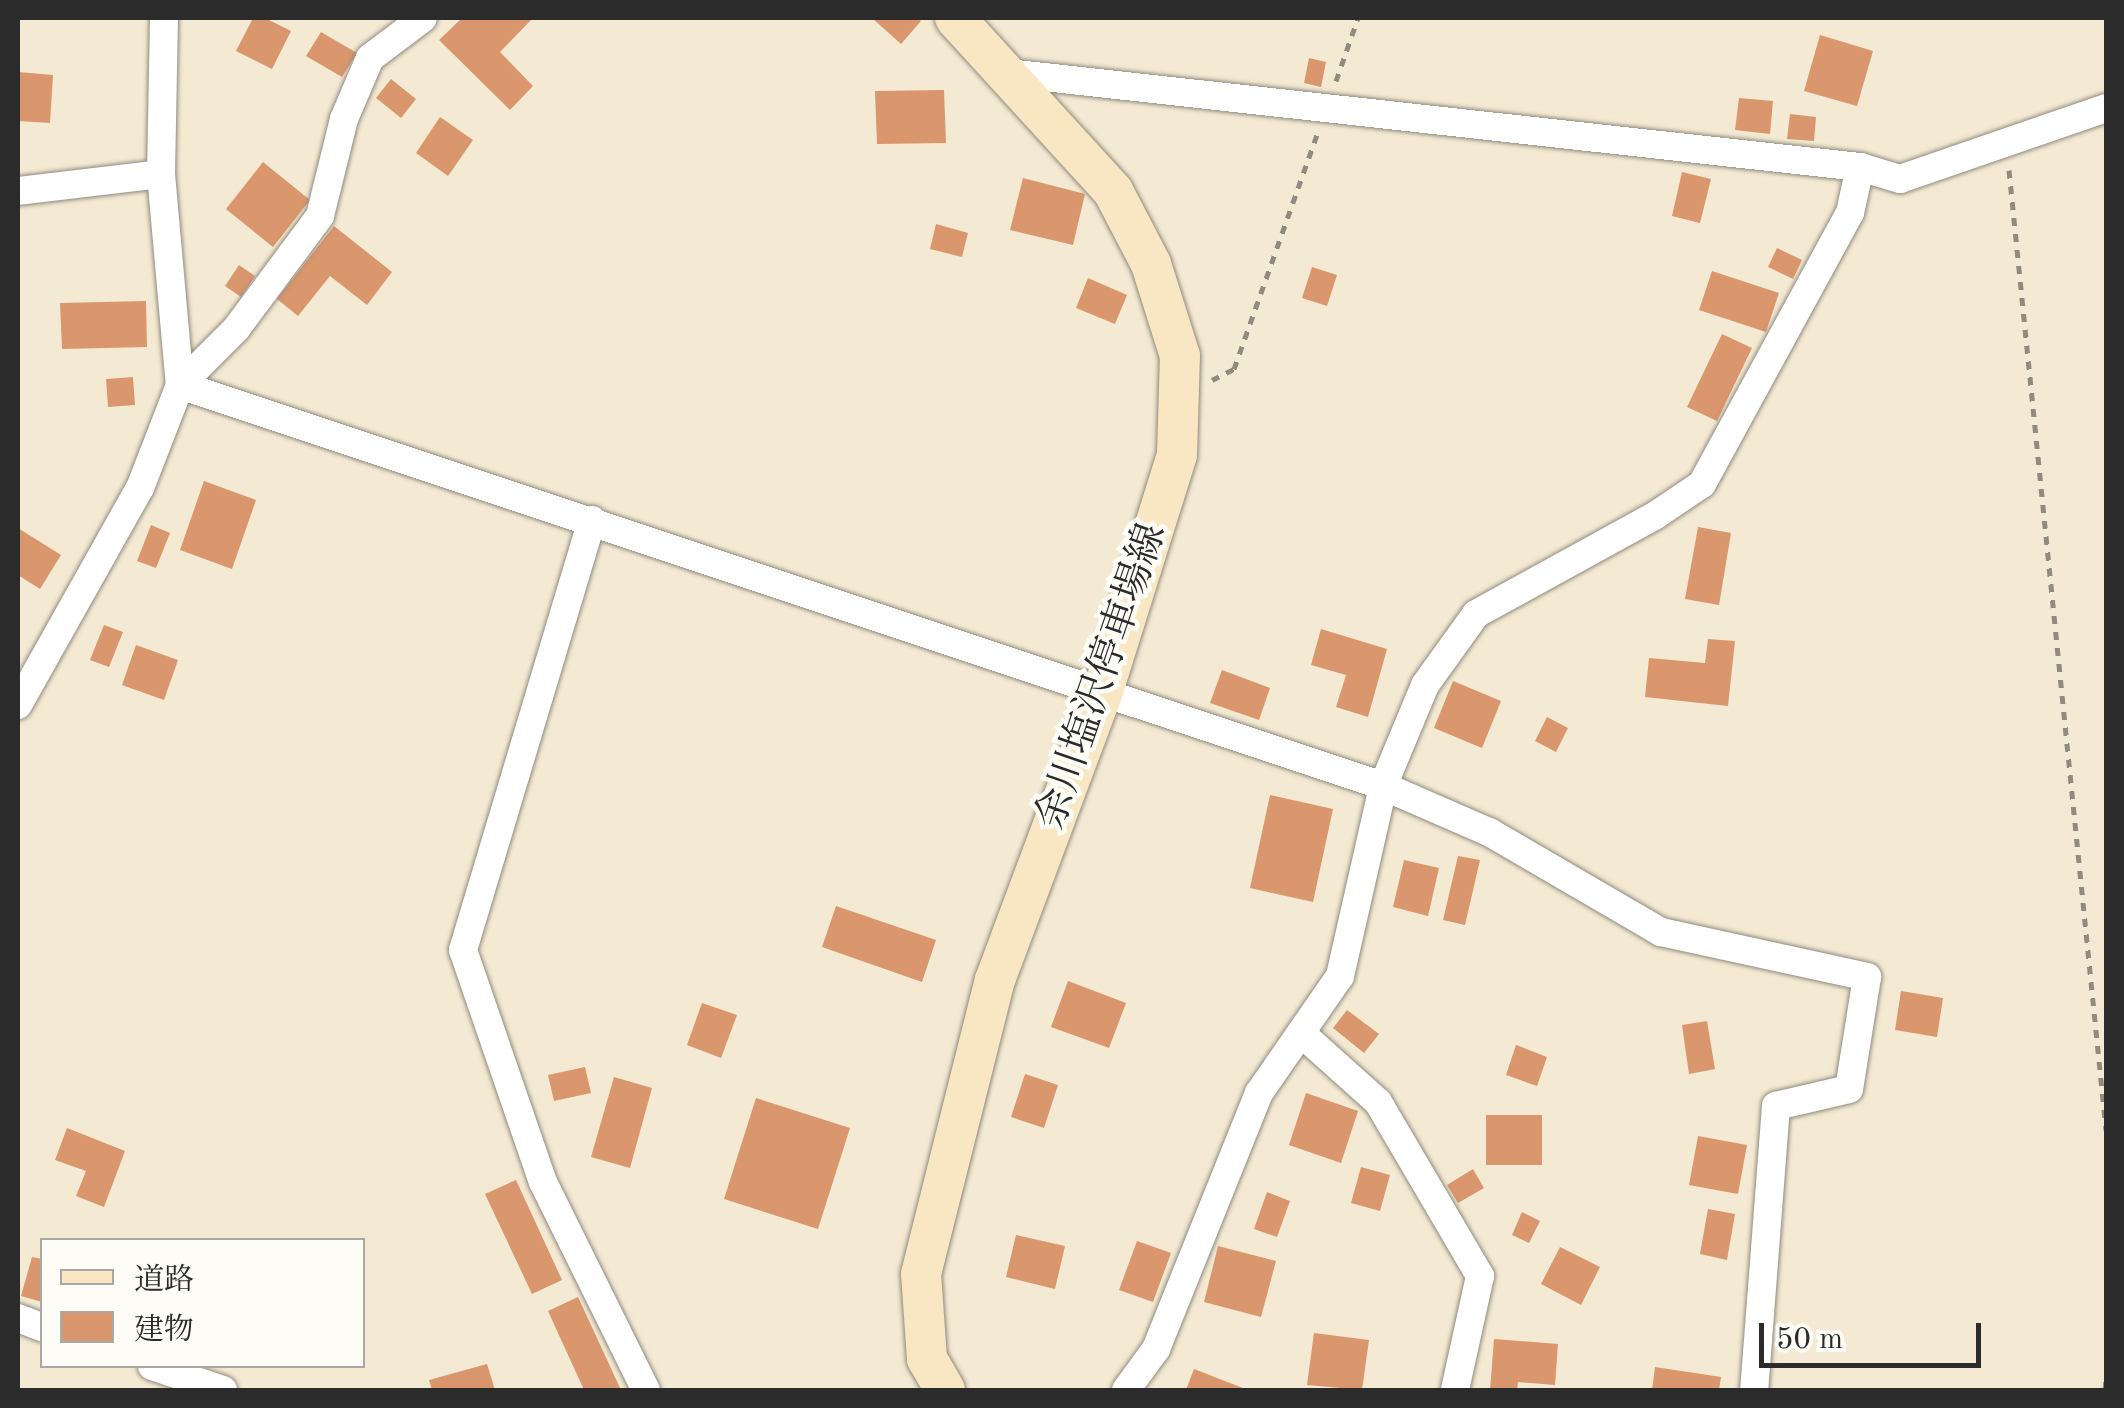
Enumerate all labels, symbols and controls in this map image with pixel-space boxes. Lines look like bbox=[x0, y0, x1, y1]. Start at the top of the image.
street label: 余川塩沢停車場線 bbox=[1028, 518, 1178, 836]
legend bbox=[40, 1238, 365, 1368]
text: 道路 bbox=[134, 1266, 194, 1296]
scale bar bbox=[1764, 1303, 1986, 1365]
text: 建物 bbox=[134, 1316, 194, 1346]
text: 50 m bbox=[1776, 1325, 1843, 1355]

